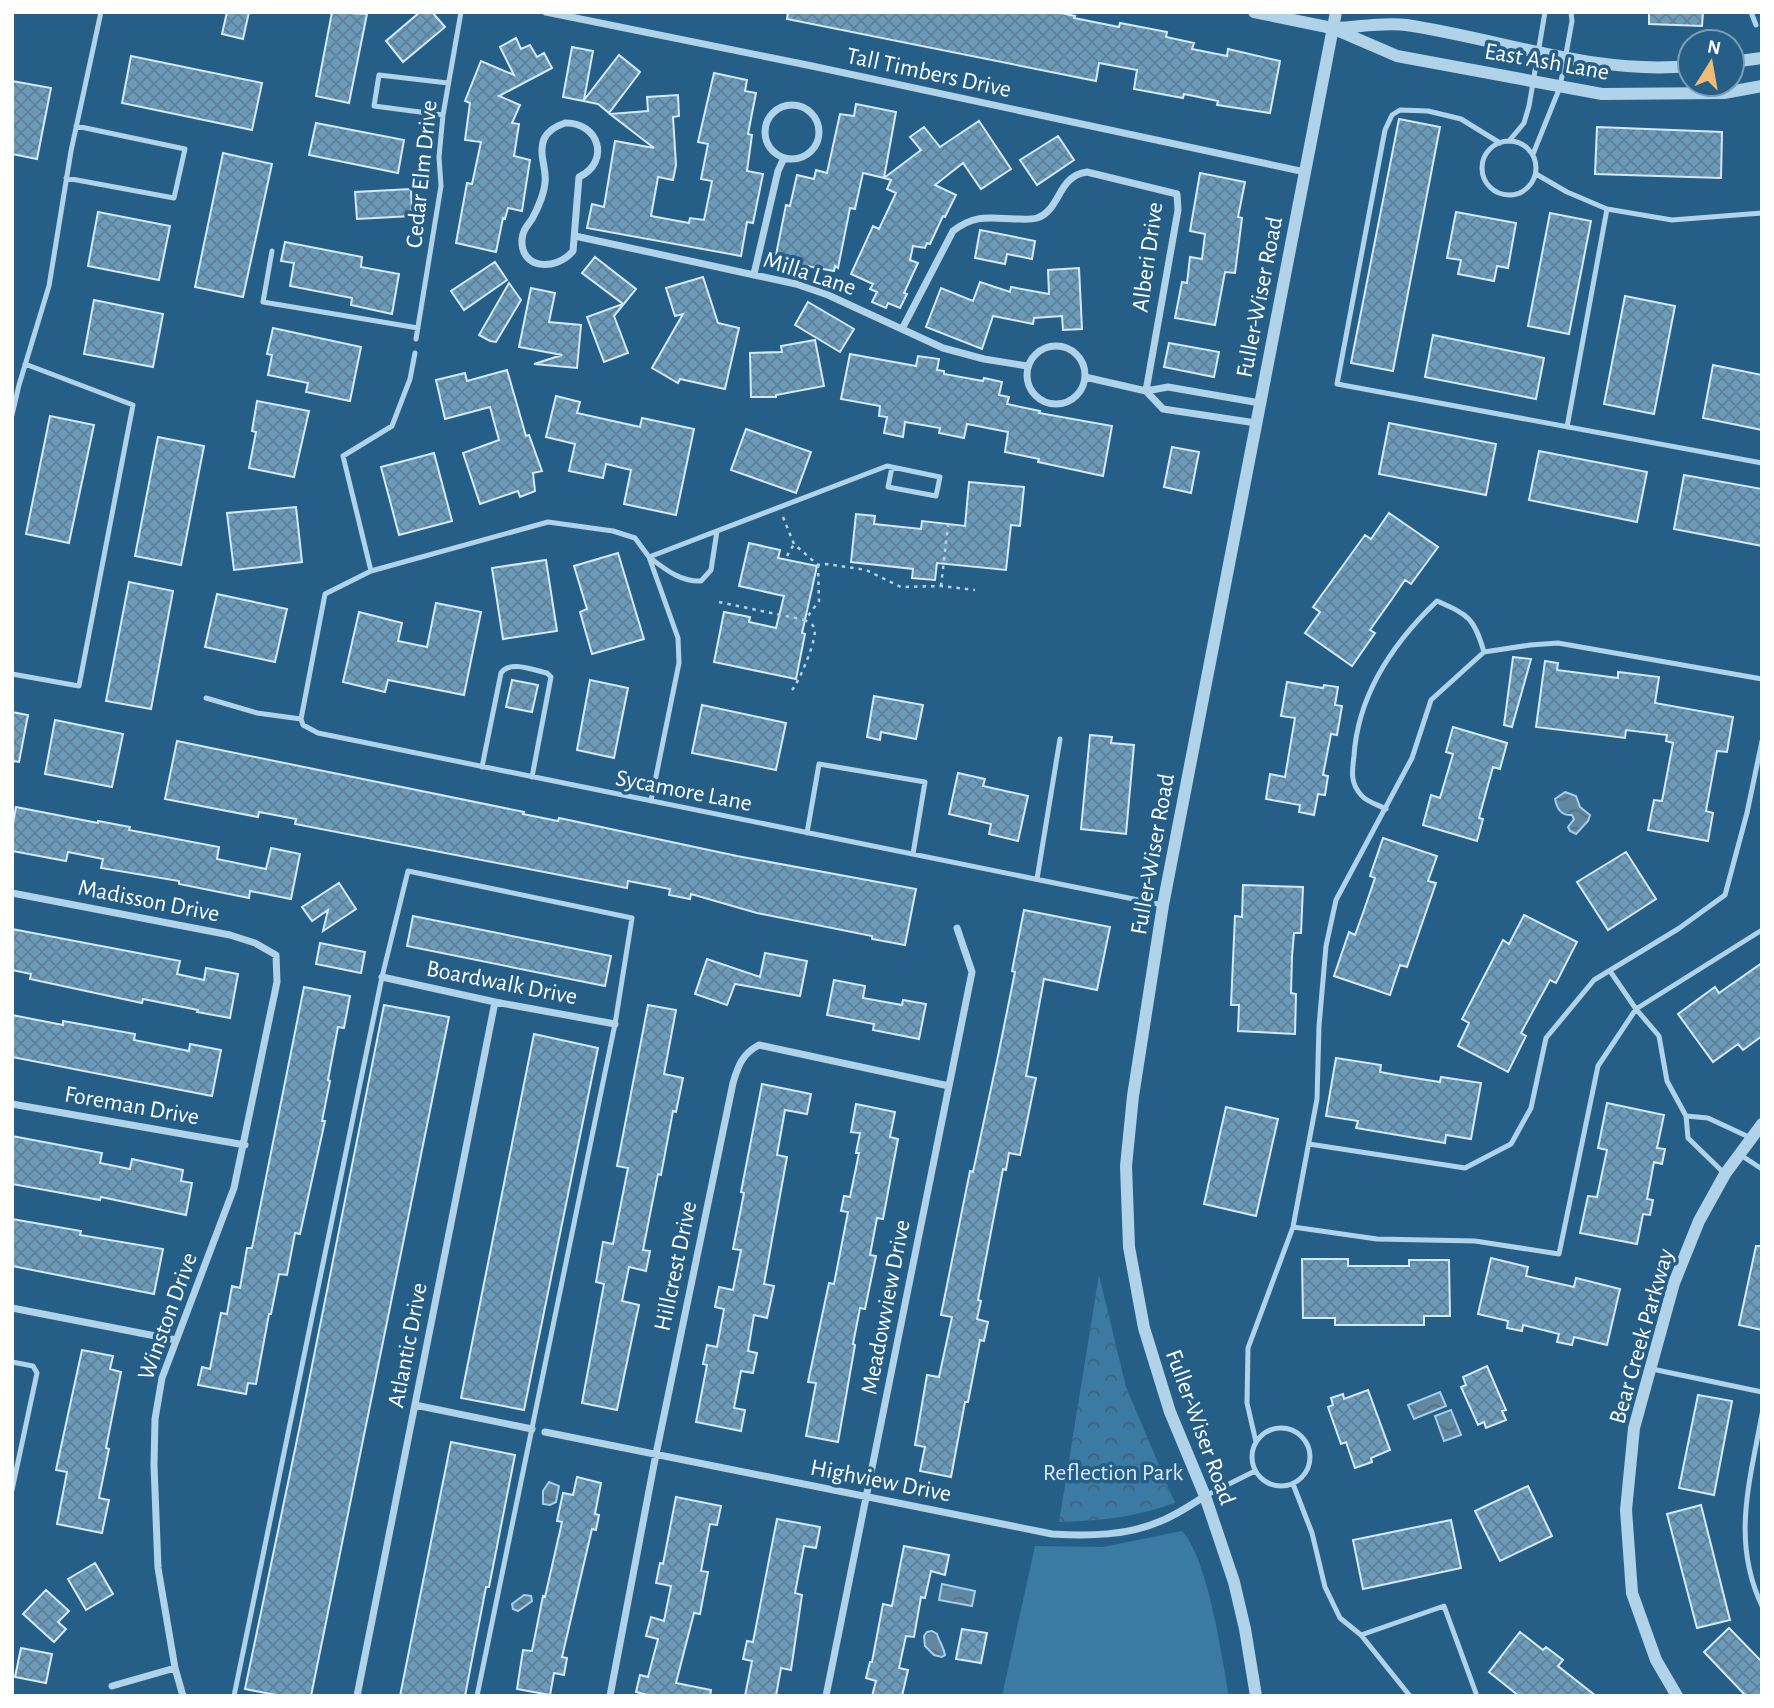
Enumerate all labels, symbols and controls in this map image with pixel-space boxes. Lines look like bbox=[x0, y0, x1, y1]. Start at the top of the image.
north arrow bbox=[1676, 28, 1746, 98]
text: N bbox=[1706, 37, 1722, 58]
street label: East Ash Lane bbox=[1483, 39, 1611, 85]
street label: Tall Timbers Drive bbox=[844, 44, 1013, 102]
street label: Cedar Elm Drive bbox=[402, 99, 442, 249]
street label: Alberi Drive bbox=[1128, 201, 1168, 314]
street label: Fuller-Wiser Road bbox=[1233, 215, 1287, 380]
street label: Milla Lane bbox=[760, 248, 859, 300]
street label: Sycamore Lane bbox=[614, 766, 754, 816]
street label: Fuller-Wiser Road bbox=[1127, 772, 1179, 937]
street label: Madisson Drive bbox=[76, 876, 222, 926]
street label: Boardwalk Drive bbox=[424, 957, 579, 1009]
street label: Foreman Drive bbox=[63, 1082, 201, 1130]
street label: Hillcrest Drive bbox=[650, 1199, 701, 1333]
street label: Meadowview Drive bbox=[857, 1218, 915, 1397]
street label: Bear Creek Parkway bbox=[1605, 1246, 1678, 1427]
street label: Winston Drive bbox=[134, 1249, 202, 1383]
street label: Atlantic Drive bbox=[384, 1281, 432, 1410]
street label: Fuller-Wiser Road bbox=[1161, 1346, 1239, 1508]
street label: Highview Drive bbox=[808, 1456, 953, 1506]
park label: Reflection Park bbox=[1043, 1461, 1183, 1485]

